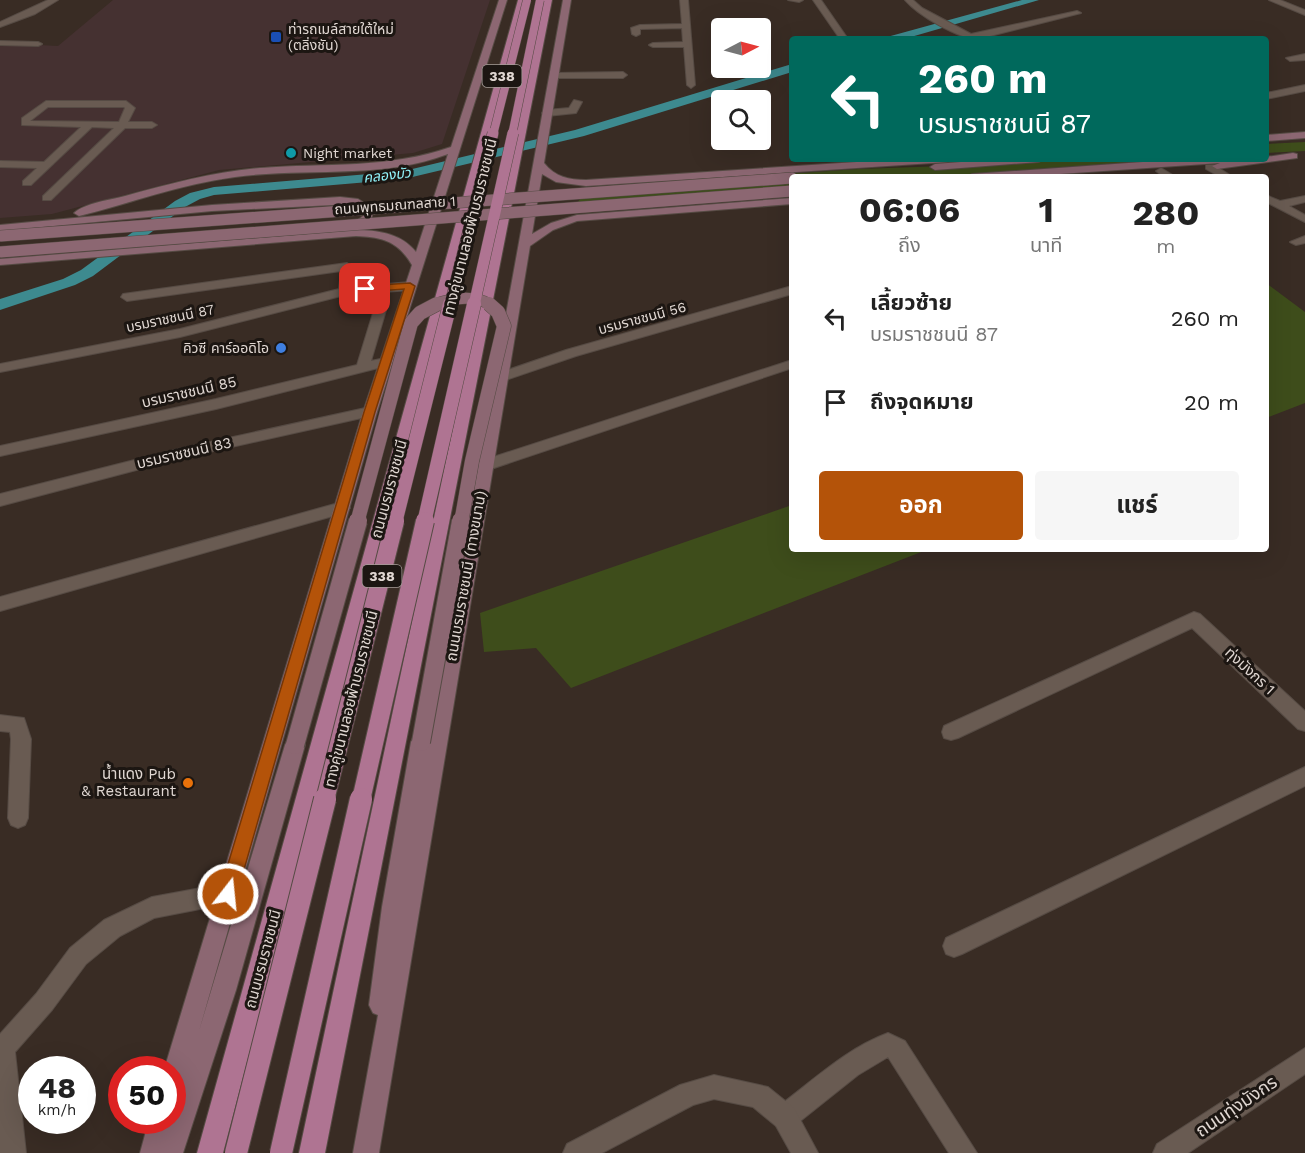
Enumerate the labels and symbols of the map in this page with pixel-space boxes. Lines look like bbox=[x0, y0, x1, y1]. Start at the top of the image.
north arrow bbox=[711, 18, 771, 78]
place label: ท่ารถเมล์สายใต้ใหม่ (ตลิ่งชัน) bbox=[288, 21, 394, 53]
marker: ท่ารถเมล์สายใต้ใหม่ (ตลิ่งชัน) bbox=[269, 30, 283, 44]
road number: 338 bbox=[482, 65, 522, 87]
street label: ทางคู่ขนานลอยฟ้าบรมราชชนนี bbox=[439, 137, 501, 317]
place label: Night market bbox=[303, 145, 392, 161]
marker: Night market bbox=[284, 146, 298, 160]
water label: คลองบัว bbox=[362, 164, 413, 186]
street label: ถนนพุทธมณฑลสาย 1 bbox=[334, 193, 456, 218]
pin bbox=[339, 263, 390, 314]
street label: บรมราชชนนี 56 bbox=[596, 299, 688, 337]
street label: บรมราชชนนี 87 bbox=[124, 301, 216, 335]
place label: คิวซี คาร์ออดิโอ bbox=[183, 340, 269, 356]
marker: คิวซี คาร์ออดิโอ bbox=[274, 341, 288, 355]
street label: บรมราชชนนี 85 bbox=[140, 372, 238, 412]
street label: บรมราชชนนี 83 bbox=[135, 433, 233, 473]
street label: ถนนบรมราชชนนี bbox=[367, 438, 411, 540]
street label: ถนนบรมราชชนนี (ทางขนาน) bbox=[442, 489, 490, 663]
road number: 338 bbox=[362, 565, 401, 587]
street label: ทางคู่ขนานลอยฟ้าบรมราชชนนี bbox=[320, 609, 382, 789]
street label: ทุ่งมังกร 1 bbox=[1221, 643, 1279, 699]
place label: น้ำแดง Pub & Restaurant bbox=[81, 763, 177, 800]
marker: น้ำแดง Pub & Restaurant bbox=[181, 776, 195, 790]
position arrow bbox=[196, 862, 260, 926]
street label: ถนนบรมราชชนนี bbox=[241, 908, 285, 1010]
speed limit sign: 50 bbox=[108, 1056, 186, 1134]
street label: ถนนทุ่งมังกร bbox=[1191, 1071, 1282, 1142]

